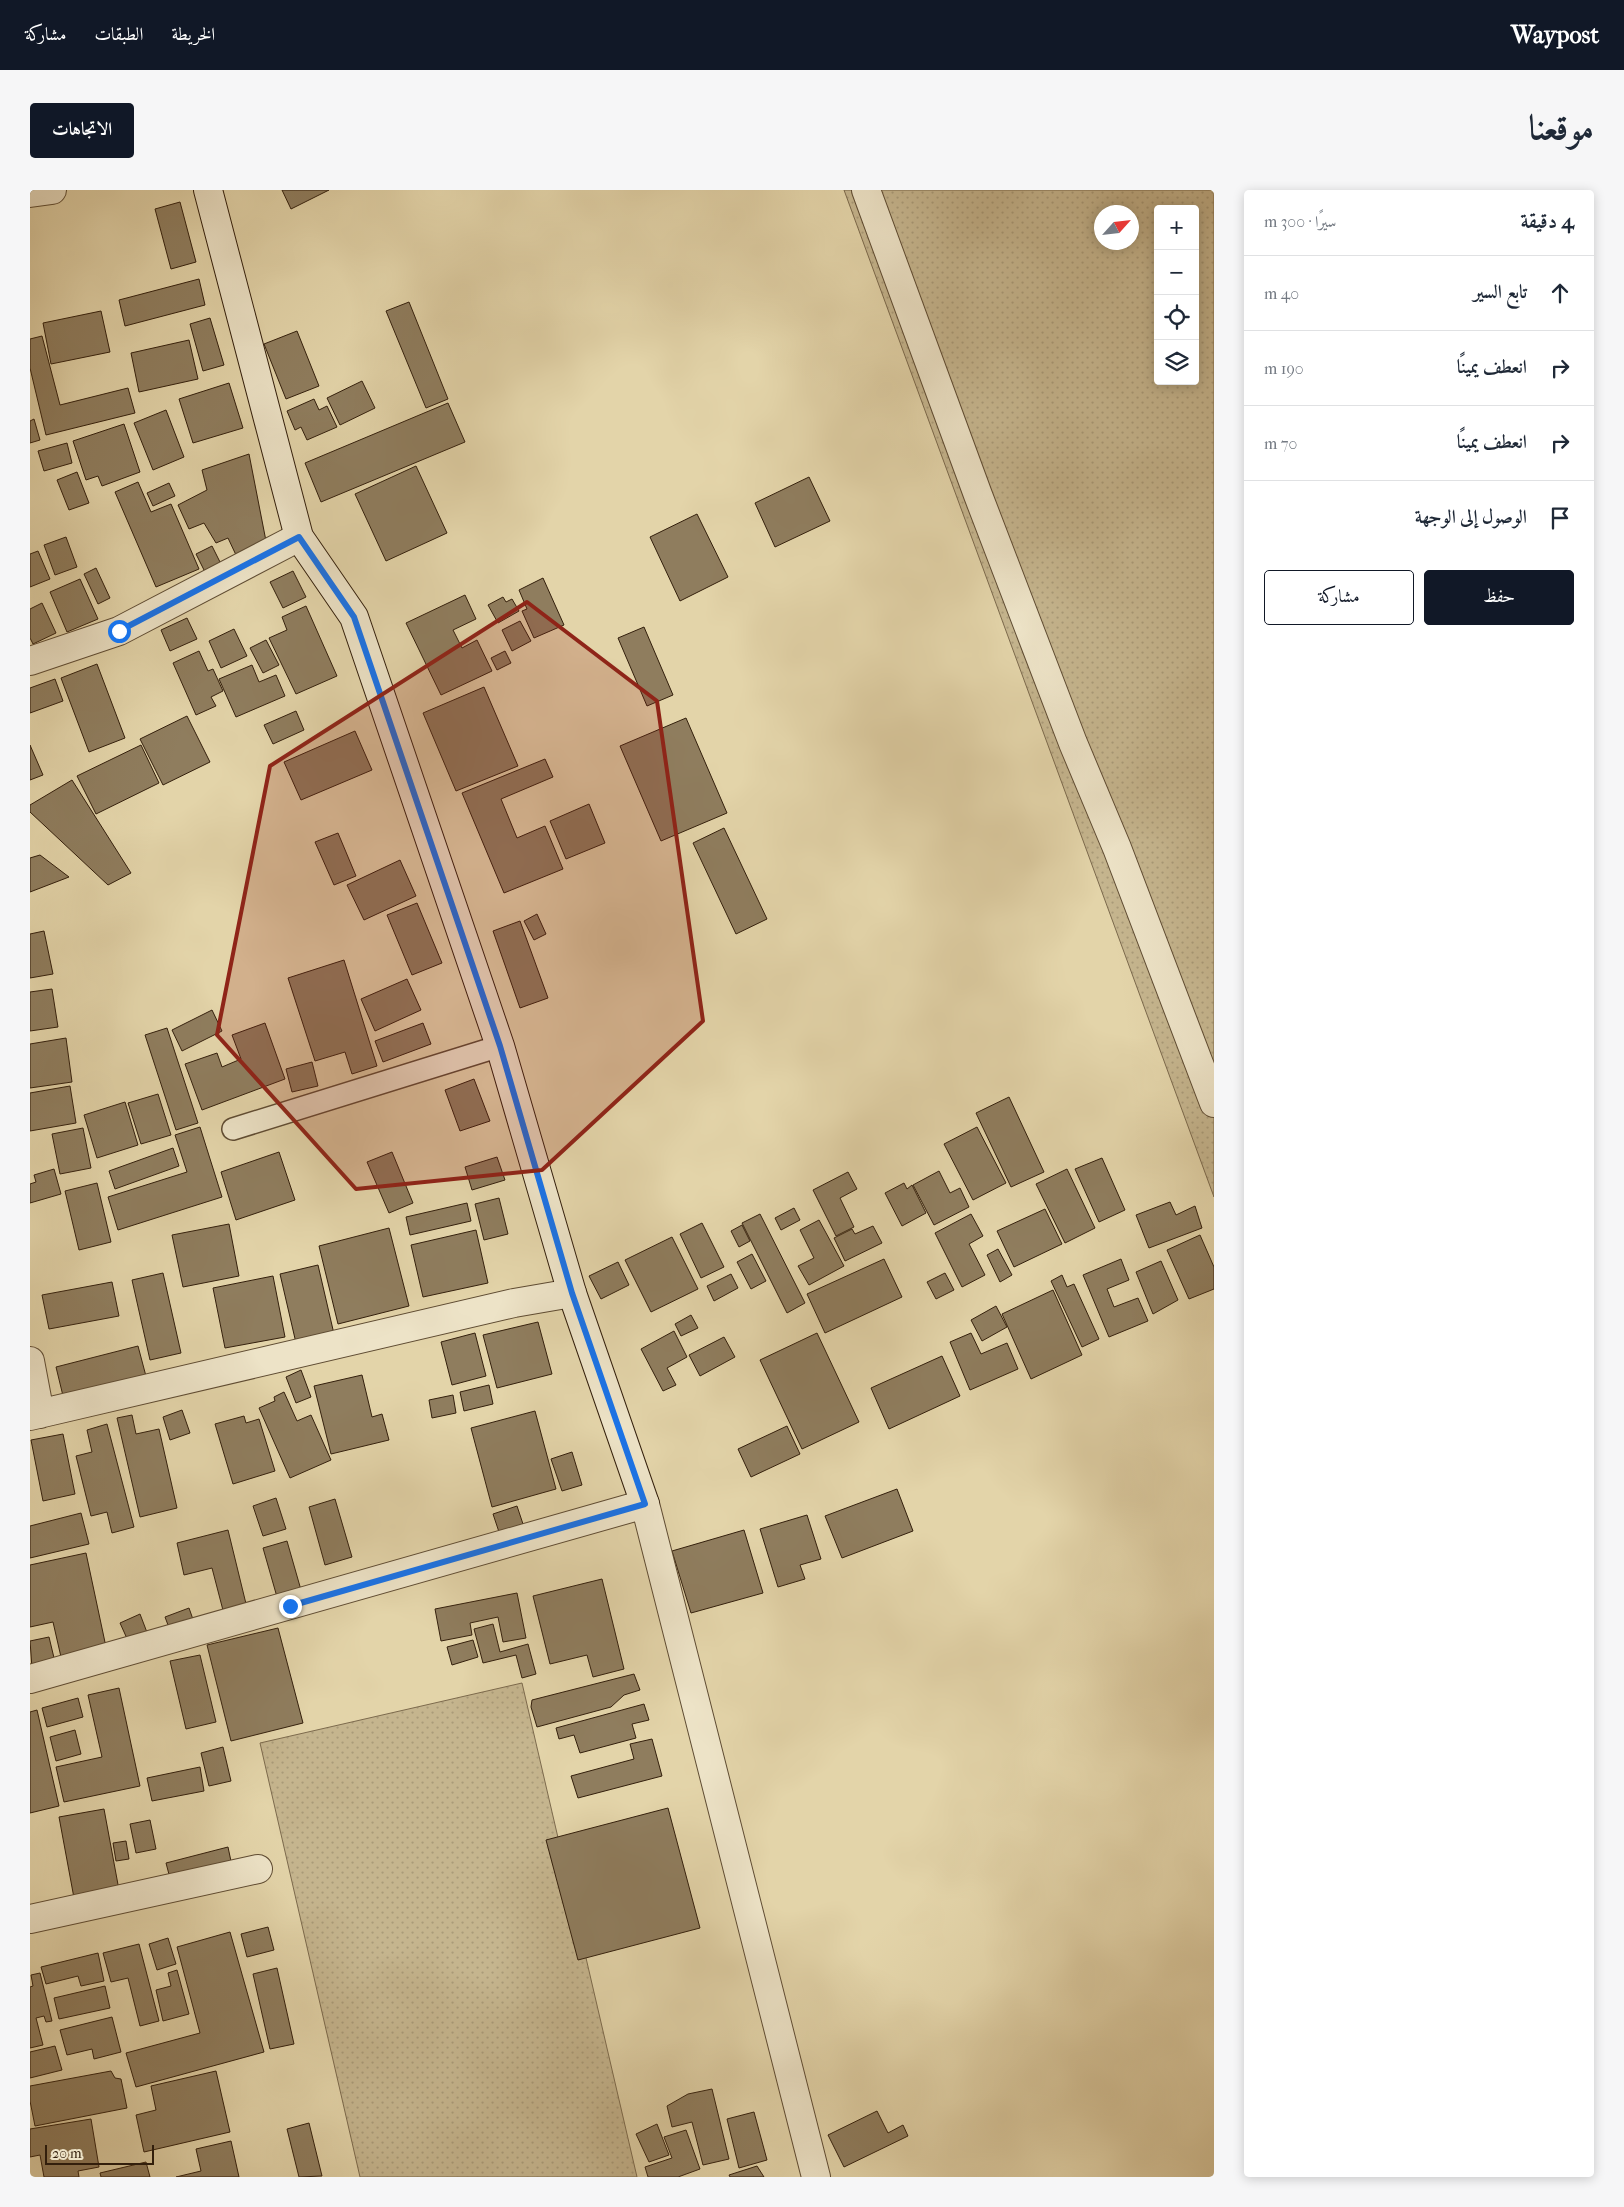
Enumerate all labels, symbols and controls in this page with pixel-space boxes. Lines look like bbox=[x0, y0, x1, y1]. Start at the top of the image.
text: Waypost bbox=[1511, 21, 1599, 49]
text: مشاركة bbox=[25, 24, 66, 45]
text: الطبقات bbox=[94, 24, 143, 45]
text: الخريطة bbox=[171, 24, 215, 45]
button: الاتجاهات bbox=[30, 103, 134, 158]
text: موقعنا bbox=[1529, 107, 1594, 148]
north arrow bbox=[1094, 205, 1139, 250]
map controls bbox=[1154, 205, 1199, 385]
button: + bbox=[1154, 205, 1199, 250]
text: 4 دقيقة bbox=[1520, 209, 1574, 233]
text: سيرًا · 300 m bbox=[1264, 212, 1336, 231]
button: − bbox=[1154, 250, 1199, 295]
icon: ahead bbox=[1546, 279, 1574, 307]
text: تابع السير bbox=[1473, 281, 1527, 303]
text: 40 m bbox=[1264, 284, 1299, 303]
button: locate bbox=[1154, 295, 1199, 340]
button: layers bbox=[1154, 340, 1199, 385]
icon: right bbox=[1546, 354, 1574, 382]
text: انعطف يمينًا bbox=[1457, 356, 1527, 378]
text: 190 m bbox=[1264, 359, 1304, 378]
icon: right bbox=[1546, 429, 1574, 457]
text: انعطف يمينًا bbox=[1457, 431, 1527, 453]
text: 70 m bbox=[1264, 434, 1297, 453]
icon: arrive bbox=[1546, 504, 1574, 532]
text: الوصول إلى الوجهة bbox=[1415, 506, 1527, 528]
button: مشاركة bbox=[1264, 570, 1414, 625]
button: حفظ bbox=[1424, 570, 1574, 625]
route start bbox=[108, 620, 131, 643]
route end bbox=[279, 1595, 302, 1618]
scale bar bbox=[45, 2142, 154, 2165]
text: 20 m bbox=[52, 2145, 82, 2162]

